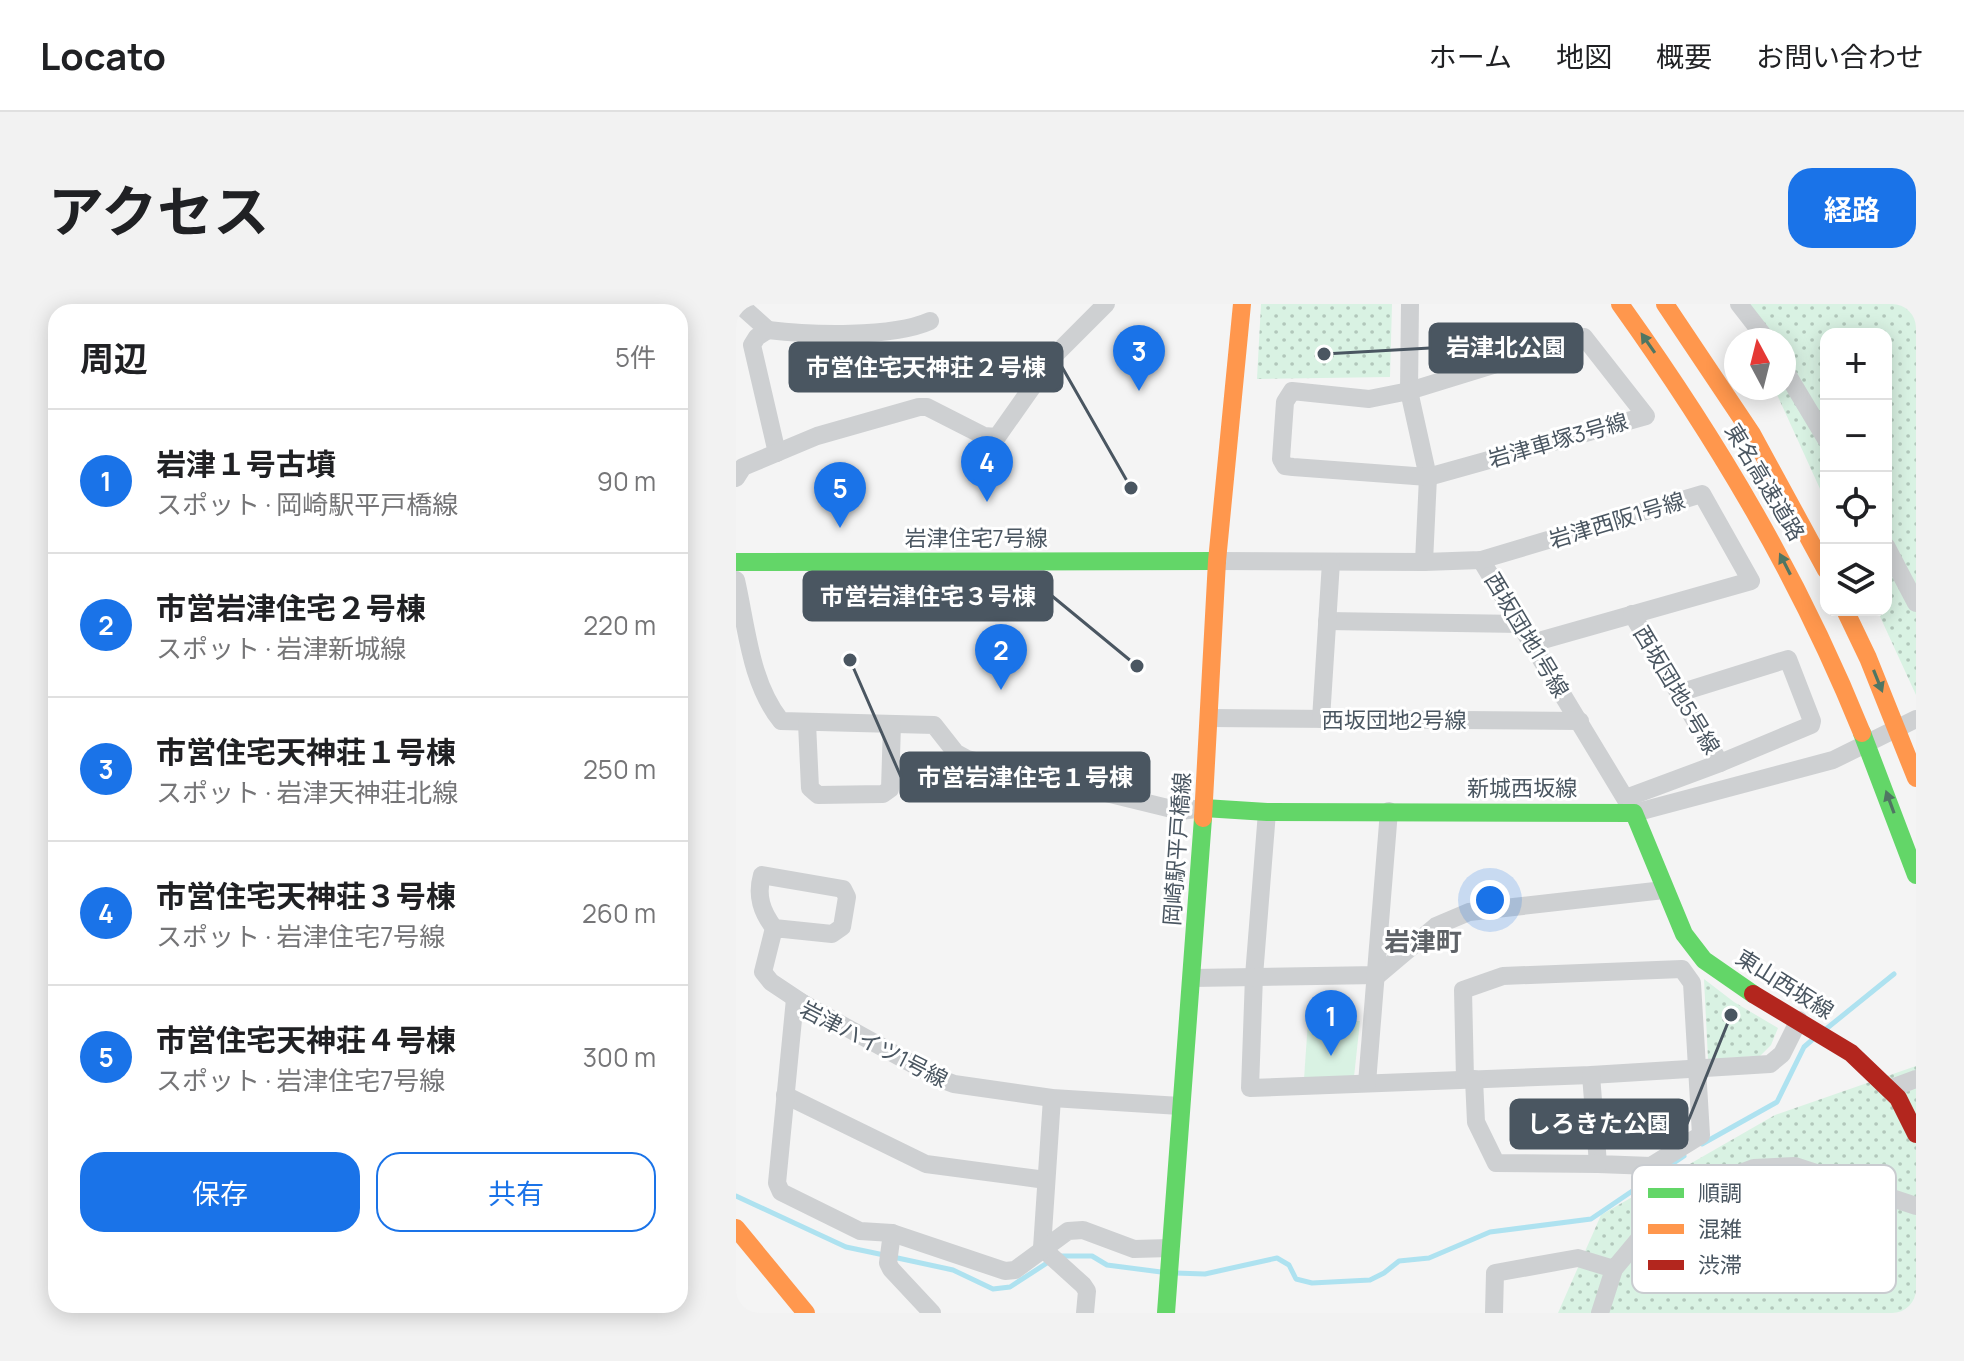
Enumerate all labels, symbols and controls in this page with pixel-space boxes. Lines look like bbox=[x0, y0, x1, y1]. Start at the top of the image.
text: Locato bbox=[40, 29, 166, 81]
text: ホーム bbox=[1429, 37, 1512, 75]
text: 地図 bbox=[1556, 37, 1612, 75]
text: 概要 bbox=[1656, 37, 1712, 75]
text: お問い合わせ bbox=[1756, 37, 1924, 75]
button: 経路 bbox=[1788, 168, 1916, 248]
text: アクセス bbox=[48, 172, 269, 249]
callout: 岩津北公園 bbox=[1430, 324, 1582, 372]
pin: 3 bbox=[1113, 325, 1165, 391]
north arrow bbox=[1724, 328, 1796, 400]
map controls bbox=[1820, 328, 1892, 616]
button: + bbox=[1820, 328, 1892, 400]
text: 岩津北公園 bbox=[1446, 330, 1566, 363]
one-way arrow bbox=[1641, 333, 1656, 354]
text: 周辺 bbox=[80, 335, 148, 381]
text: 5件 bbox=[615, 339, 656, 375]
callout: 市営住宅天神荘２号棟 bbox=[790, 343, 1062, 391]
text: 市営住宅天神荘２号棟 bbox=[806, 350, 1046, 383]
button: − bbox=[1820, 400, 1892, 472]
street label: 岩津車塚3号線 bbox=[1485, 406, 1631, 474]
street label: 東名高速道路 bbox=[1718, 418, 1812, 546]
pin: 4 bbox=[961, 436, 1013, 502]
text: 岩津１号古墳 bbox=[156, 443, 336, 484]
pin: 5 bbox=[814, 462, 866, 528]
text: 1 bbox=[100, 463, 112, 499]
text: 90 m bbox=[597, 463, 656, 499]
button: locate bbox=[1820, 472, 1892, 544]
street label: 岩津西阪1号線 bbox=[1545, 485, 1689, 555]
text: スポット · 岡崎駅平戸橋線 bbox=[156, 486, 458, 522]
street label: 岩津住宅7号線 bbox=[904, 523, 1048, 553]
button: layers bbox=[1820, 544, 1892, 616]
one-way arrow bbox=[1779, 552, 1792, 575]
street label: 西坂団地1号線 bbox=[1478, 567, 1576, 703]
callout: 市営岩津住宅３号棟 bbox=[804, 572, 1052, 620]
text: 市営岩津住宅３号棟 bbox=[820, 579, 1036, 612]
text: 市営岩津住宅２号棟 bbox=[156, 587, 426, 628]
text: 2 bbox=[98, 607, 114, 643]
text: 220 m bbox=[583, 607, 656, 643]
street label: 西坂団地5号線 bbox=[1627, 620, 1727, 760]
pin: 2 bbox=[975, 624, 1027, 690]
text: スポット · 岩津新城線 bbox=[156, 630, 406, 666]
one-way arrow bbox=[1871, 669, 1884, 693]
street label: 西坂団地2号線 bbox=[1322, 705, 1466, 735]
text: 市営住宅天神荘１号棟 bbox=[156, 731, 456, 772]
text: 3 bbox=[98, 751, 114, 787]
text: 250 m bbox=[583, 751, 656, 787]
callout: 市営岩津住宅１号棟 bbox=[901, 753, 1149, 801]
text: 市営岩津住宅１号棟 bbox=[917, 760, 1133, 793]
street label: 岡崎駅平戸橋線 bbox=[1157, 771, 1197, 927]
street label: 新城西坂線 bbox=[1467, 773, 1577, 803]
text: スポット · 岩津天神荘北線 bbox=[156, 774, 458, 810]
one-way arrow bbox=[1883, 790, 1895, 814]
text: 市営住宅天神荘３号棟 bbox=[156, 875, 456, 916]
your location bbox=[1470, 880, 1510, 920]
text: 4 bbox=[98, 895, 114, 931]
text: 260 m bbox=[582, 895, 656, 931]
text: スポット · 岩津住宅7号線 bbox=[156, 918, 445, 954]
district label: 岩津町 bbox=[1384, 923, 1462, 959]
street label: 東山西坂線 bbox=[1730, 942, 1840, 1026]
pin: 1 bbox=[1305, 990, 1357, 1056]
street label: 岩津ハイツ1号線 bbox=[795, 994, 953, 1094]
text: 市営住宅天神荘４号棟 bbox=[156, 1019, 456, 1060]
text: 5 bbox=[98, 1039, 114, 1075]
text: 300 m bbox=[583, 1039, 656, 1075]
text: スポット · 岩津住宅7号線 bbox=[156, 1062, 445, 1098]
callout: しろきた公園 bbox=[1511, 1100, 1687, 1148]
text: しろきた公園 bbox=[1527, 1106, 1671, 1139]
button: 保存 bbox=[80, 1152, 360, 1232]
button: 共有 bbox=[376, 1152, 656, 1232]
legend bbox=[1632, 1165, 1896, 1293]
text: 順調 bbox=[1698, 1178, 1742, 1208]
text: 混雑 bbox=[1698, 1214, 1742, 1244]
text: 渋滞 bbox=[1698, 1250, 1742, 1280]

